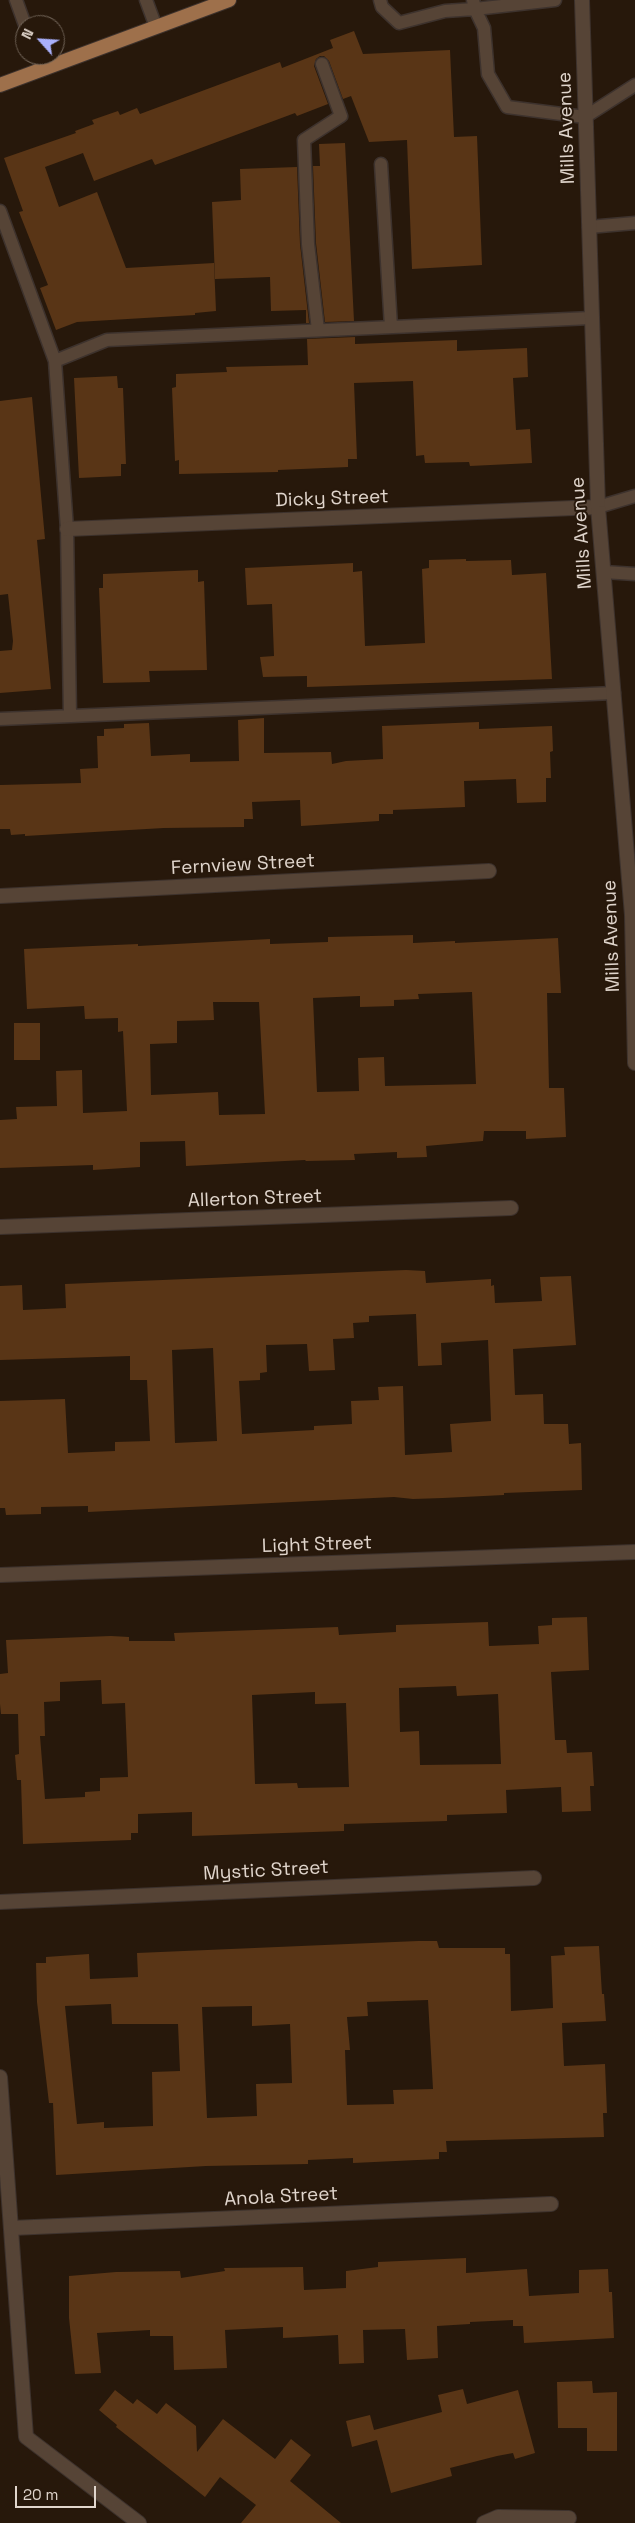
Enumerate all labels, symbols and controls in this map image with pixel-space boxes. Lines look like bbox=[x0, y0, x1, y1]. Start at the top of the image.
north arrow bbox=[15, 15, 65, 65]
text: N bbox=[17, 26, 38, 42]
street label: Mills Avenue bbox=[554, 71, 580, 185]
street label: Mills Avenue bbox=[567, 476, 597, 590]
street label: Dicky Street bbox=[275, 486, 389, 512]
street label: Fernview Street bbox=[170, 850, 316, 880]
street label: Mills Avenue bbox=[599, 879, 625, 993]
street label: Allerton Street bbox=[187, 1185, 323, 1213]
street label: Light Street bbox=[261, 1532, 373, 1558]
street label: Mystic Street bbox=[203, 1856, 329, 1886]
street label: Anola Street bbox=[224, 2183, 338, 2211]
scale bar bbox=[18, 2476, 99, 2508]
text: 20 m bbox=[23, 2485, 58, 2504]

